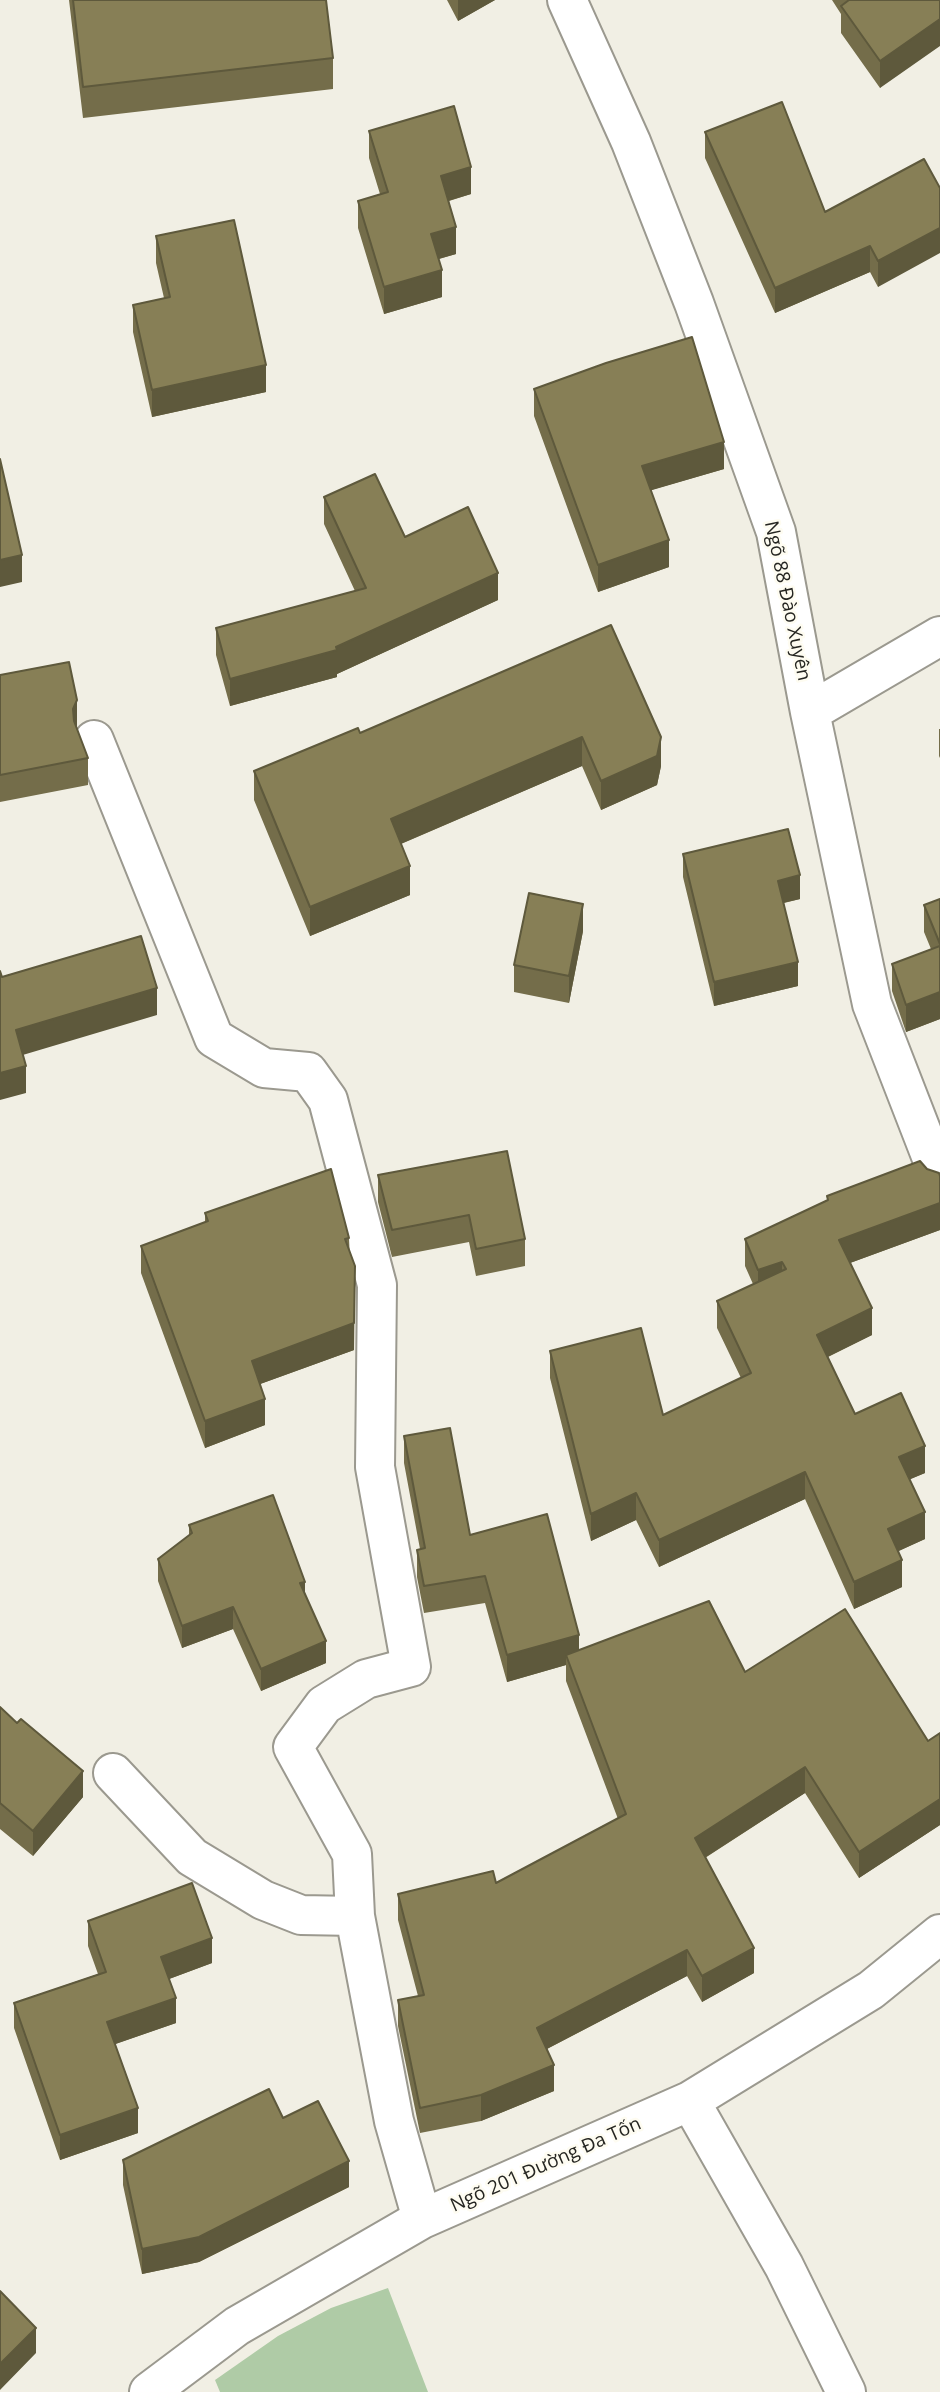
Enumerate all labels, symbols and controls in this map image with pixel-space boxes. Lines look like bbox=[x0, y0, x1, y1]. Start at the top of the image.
street label: Ngõ 88 Đào Xuyên bbox=[759, 519, 815, 683]
street label: Ngõ 201 Đường Đa Tốn bbox=[447, 2113, 645, 2217]

